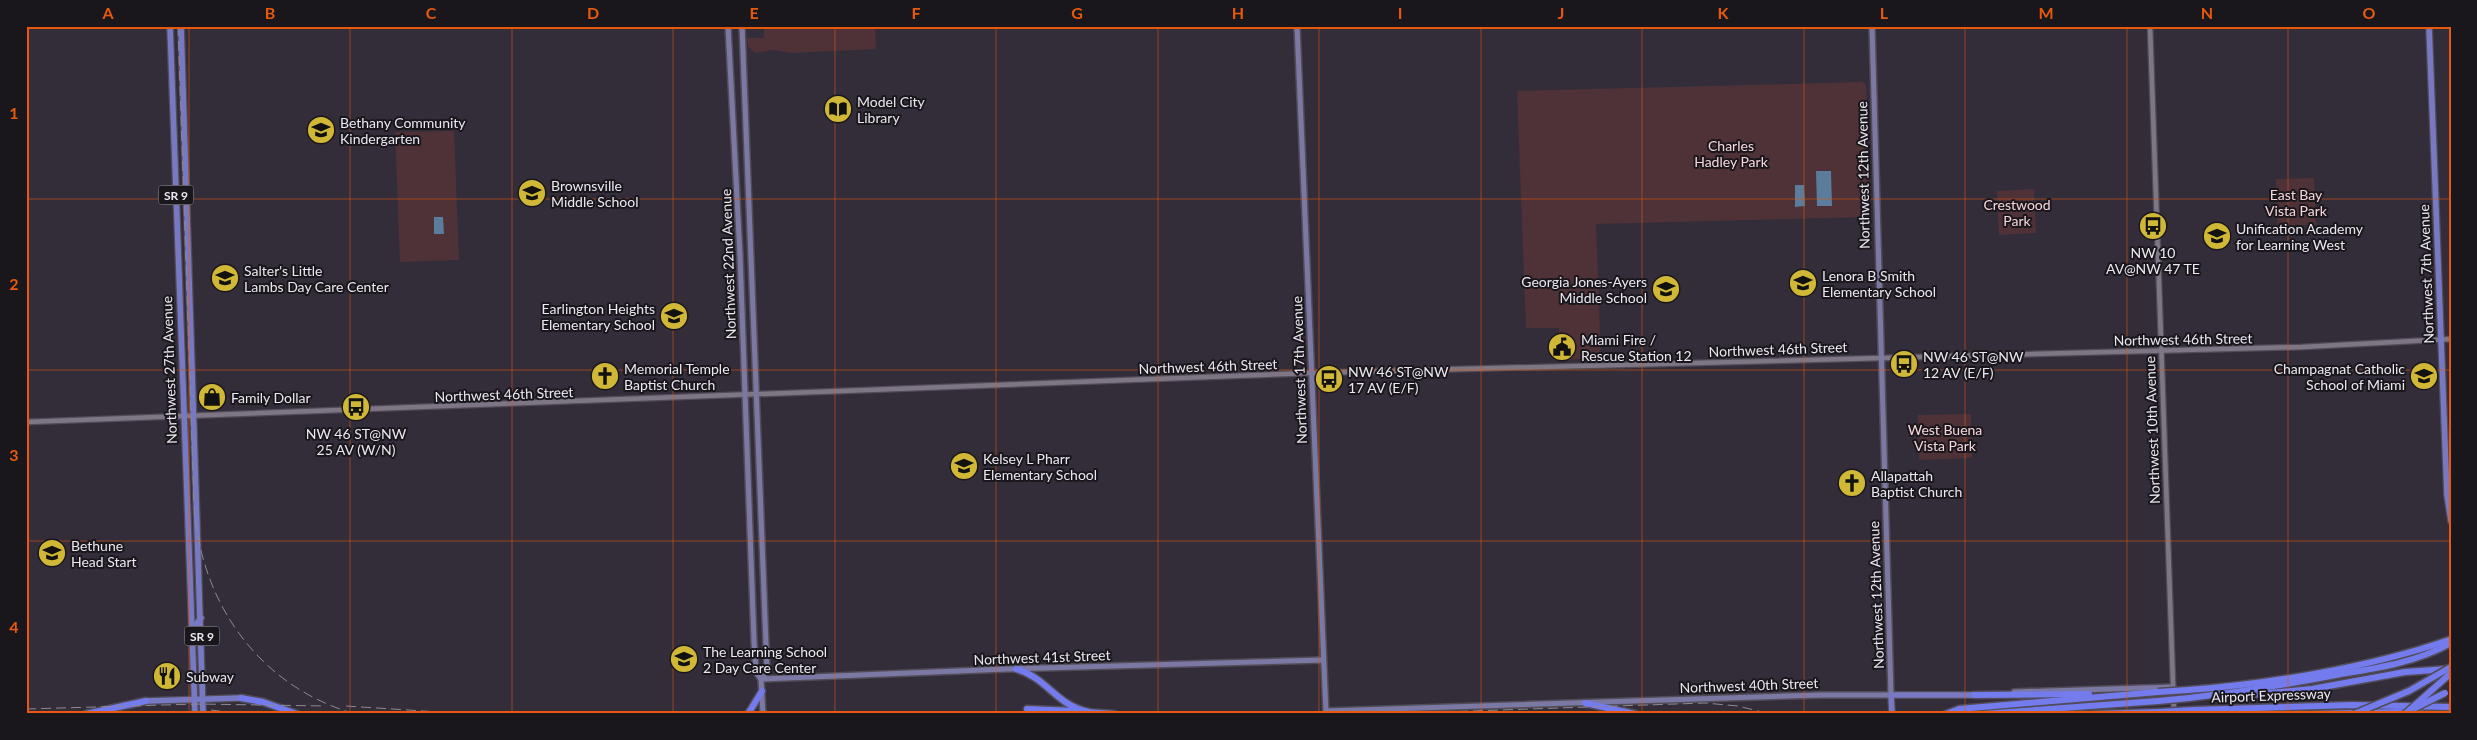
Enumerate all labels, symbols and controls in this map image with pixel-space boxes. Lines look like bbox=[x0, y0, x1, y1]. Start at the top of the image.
text: A bbox=[101, 3, 114, 22]
text: B bbox=[265, 3, 275, 22]
text: C bbox=[426, 3, 437, 22]
text: D bbox=[587, 3, 599, 22]
text: E bbox=[749, 3, 759, 22]
text: F bbox=[911, 3, 921, 22]
text: G bbox=[1071, 3, 1083, 22]
text: H bbox=[1232, 3, 1244, 22]
text: I bbox=[1398, 3, 1402, 22]
text: J bbox=[1558, 3, 1564, 22]
text: K bbox=[1718, 3, 1730, 22]
text: L bbox=[1880, 3, 1889, 22]
text: M bbox=[2038, 3, 2054, 22]
text: N bbox=[2201, 3, 2213, 22]
text: O bbox=[2363, 3, 2376, 22]
place label: Model City Library bbox=[857, 93, 926, 126]
library icon: Model City Library bbox=[823, 94, 853, 124]
street label: Northwest 12th Avenue bbox=[1853, 101, 1873, 249]
text: 1 bbox=[9, 103, 19, 122]
place label: Bethany Community Kindergarten bbox=[340, 114, 466, 147]
school or university icon: Bethany Community Kindergarten bbox=[306, 115, 336, 145]
park label: Charles Hadley Park bbox=[1694, 137, 1769, 170]
place label: Brownsville Middle School bbox=[551, 177, 638, 210]
school or university icon: Brownsville Middle School bbox=[517, 178, 547, 208]
road number: SR 9 bbox=[158, 186, 194, 204]
park label: East Bay Vista Park bbox=[2265, 186, 2328, 219]
street label: Northwest 22nd Avenue bbox=[717, 188, 739, 340]
park label: Crestwood Park bbox=[1983, 196, 2051, 229]
street label: Northwest 7th Avenue bbox=[2415, 204, 2437, 344]
bus stop icon: NW 10 AV@NW 47 TE bbox=[2138, 211, 2168, 241]
place label: Unification Academy for Learning West bbox=[2236, 220, 2364, 253]
school or university icon: Unification Academy for Learning West bbox=[2202, 221, 2232, 251]
place label: NW 10 AV@NW 47 TE bbox=[2106, 244, 2200, 277]
place label: Salter's Little Lambs Day Care Center bbox=[244, 262, 389, 295]
school or university icon: Salter's Little Lambs Day Care Center bbox=[210, 263, 240, 293]
place label: Lenora B Smith Elementary School bbox=[1822, 267, 1936, 300]
school or university icon: Lenora B Smith Elementary School bbox=[1788, 268, 1818, 298]
place label: Georgia Jones-Ayers Middle School bbox=[1521, 273, 1647, 306]
text: 2 bbox=[9, 274, 19, 293]
school or university icon: Georgia Jones-Ayers Middle School bbox=[1651, 274, 1681, 304]
street label: Northwest 27th Avenue bbox=[158, 296, 180, 444]
street label: Northwest 17th Avenue bbox=[1288, 296, 1310, 444]
place label: Earlington Heights Elementary School bbox=[541, 300, 655, 333]
school or university icon: Earlington Heights Elementary School bbox=[659, 301, 689, 331]
street label: Northwest 46th Street bbox=[2113, 329, 2253, 349]
place label: Miami Fire / Rescue Station 12 bbox=[1581, 331, 1692, 364]
public building icon: Miami Fire / Rescue Station 12 bbox=[1547, 332, 1577, 362]
street label: Northwest 46th Street bbox=[1708, 338, 1848, 360]
place label: NW 46 ST@NW 12 AV (E/F) bbox=[1923, 348, 2024, 381]
bus stop icon: NW 46 ST@NW 12 AV (E/F) bbox=[1889, 349, 1919, 379]
street label: Northwest 46th Street bbox=[1138, 355, 1278, 377]
street label: Northwest 10th Avenue bbox=[2141, 356, 2163, 504]
place label: Memorial Temple Baptist Church bbox=[624, 360, 730, 393]
place label: Champagnat Catholic School of Miami bbox=[2274, 360, 2405, 393]
church icon: Memorial Temple Baptist Church bbox=[590, 361, 620, 391]
school or university icon: Champagnat Catholic School of Miami bbox=[2409, 361, 2439, 391]
place label: NW 46 ST@NW 17 AV (E/F) bbox=[1348, 363, 1449, 396]
bus stop icon: NW 46 ST@NW 17 AV (E/F) bbox=[1314, 364, 1344, 394]
shop icon: Family Dollar bbox=[197, 382, 227, 412]
street label: Northwest 46th Street bbox=[434, 383, 574, 405]
place label: Family Dollar bbox=[231, 389, 311, 406]
bus stop icon: NW 46 ST@NW 25 AV (W/N) bbox=[341, 392, 371, 422]
park label: West Buena Vista Park bbox=[1908, 421, 1982, 454]
place label: NW 46 ST@NW 25 AV (W/N) bbox=[306, 425, 407, 458]
text: 3 bbox=[9, 445, 19, 464]
place label: Kelsey L Pharr Elementary School bbox=[983, 450, 1097, 483]
school or university icon: Kelsey L Pharr Elementary School bbox=[949, 451, 979, 481]
place label: Allapattah Baptist Church bbox=[1871, 467, 1962, 500]
church icon: Allapattah Baptist Church bbox=[1837, 468, 1867, 498]
street label: Northwest 12th Avenue bbox=[1865, 521, 1887, 669]
place label: Bethune Head Start bbox=[71, 537, 137, 570]
school or university icon: Bethune Head Start bbox=[37, 538, 67, 568]
text: 4 bbox=[9, 617, 19, 636]
road number: SR 9 bbox=[184, 626, 220, 646]
place label: The Learning School 2 Day Care Center bbox=[703, 643, 827, 676]
school or university icon: The Learning School 2 Day Care Center bbox=[669, 644, 699, 674]
street label: Northwest 41st Street bbox=[973, 646, 1111, 668]
restaurant icon: Subway bbox=[152, 661, 182, 691]
place label: Subway bbox=[186, 668, 235, 685]
street label: Northwest 40th Street bbox=[1679, 674, 1819, 696]
street label: Airport Expressway bbox=[2211, 684, 2332, 706]

